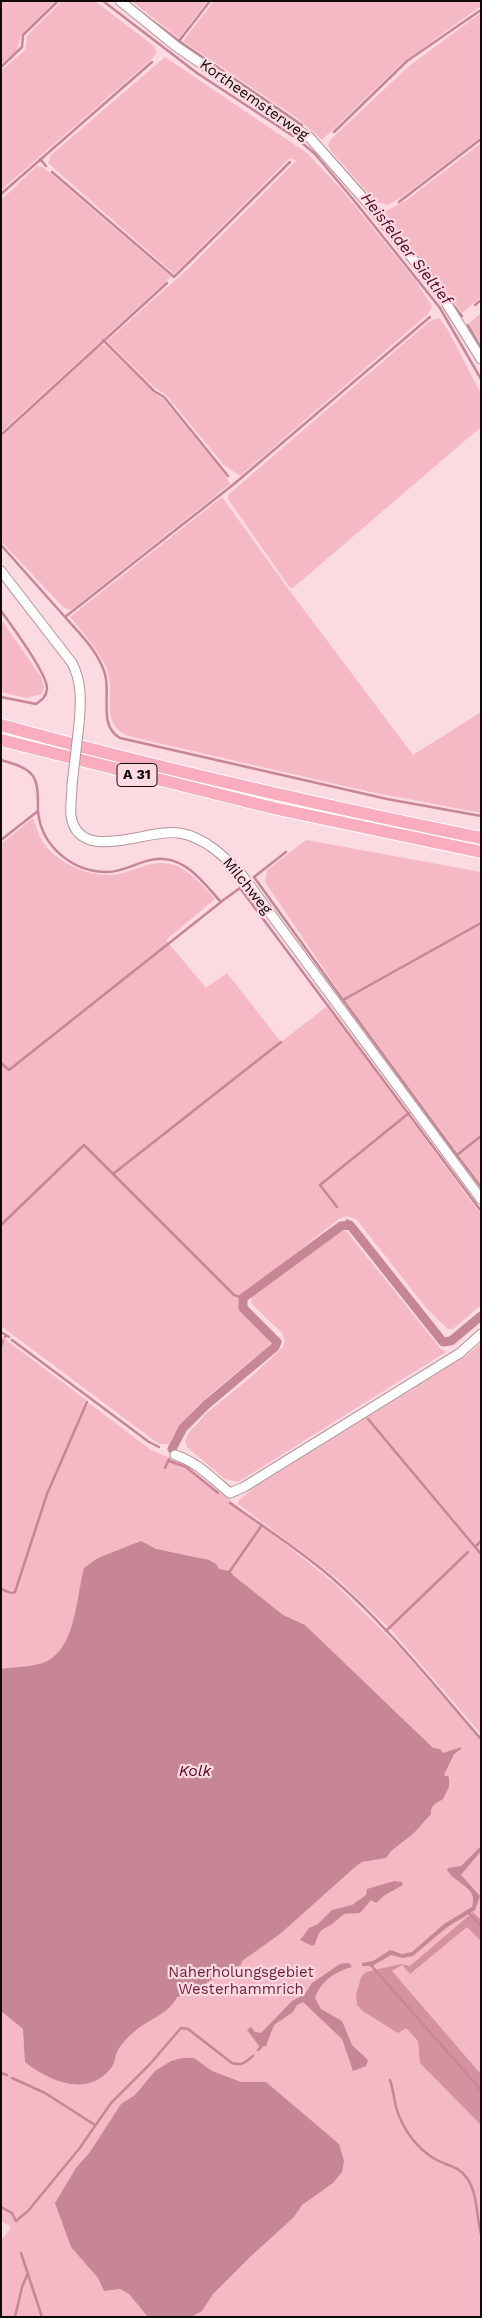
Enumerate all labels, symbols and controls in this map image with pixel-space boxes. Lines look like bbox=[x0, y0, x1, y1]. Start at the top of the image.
street label: Kortheemsterweg bbox=[196, 56, 312, 144]
water label: Heisfelder Sieltief bbox=[356, 189, 456, 309]
road number: A 31 bbox=[117, 764, 157, 786]
street label: Milchweg bbox=[219, 854, 275, 918]
water label: Kolk bbox=[179, 1761, 211, 1781]
park label: Naherholungsgebiet Westerhammrich bbox=[168, 1964, 314, 1999]

